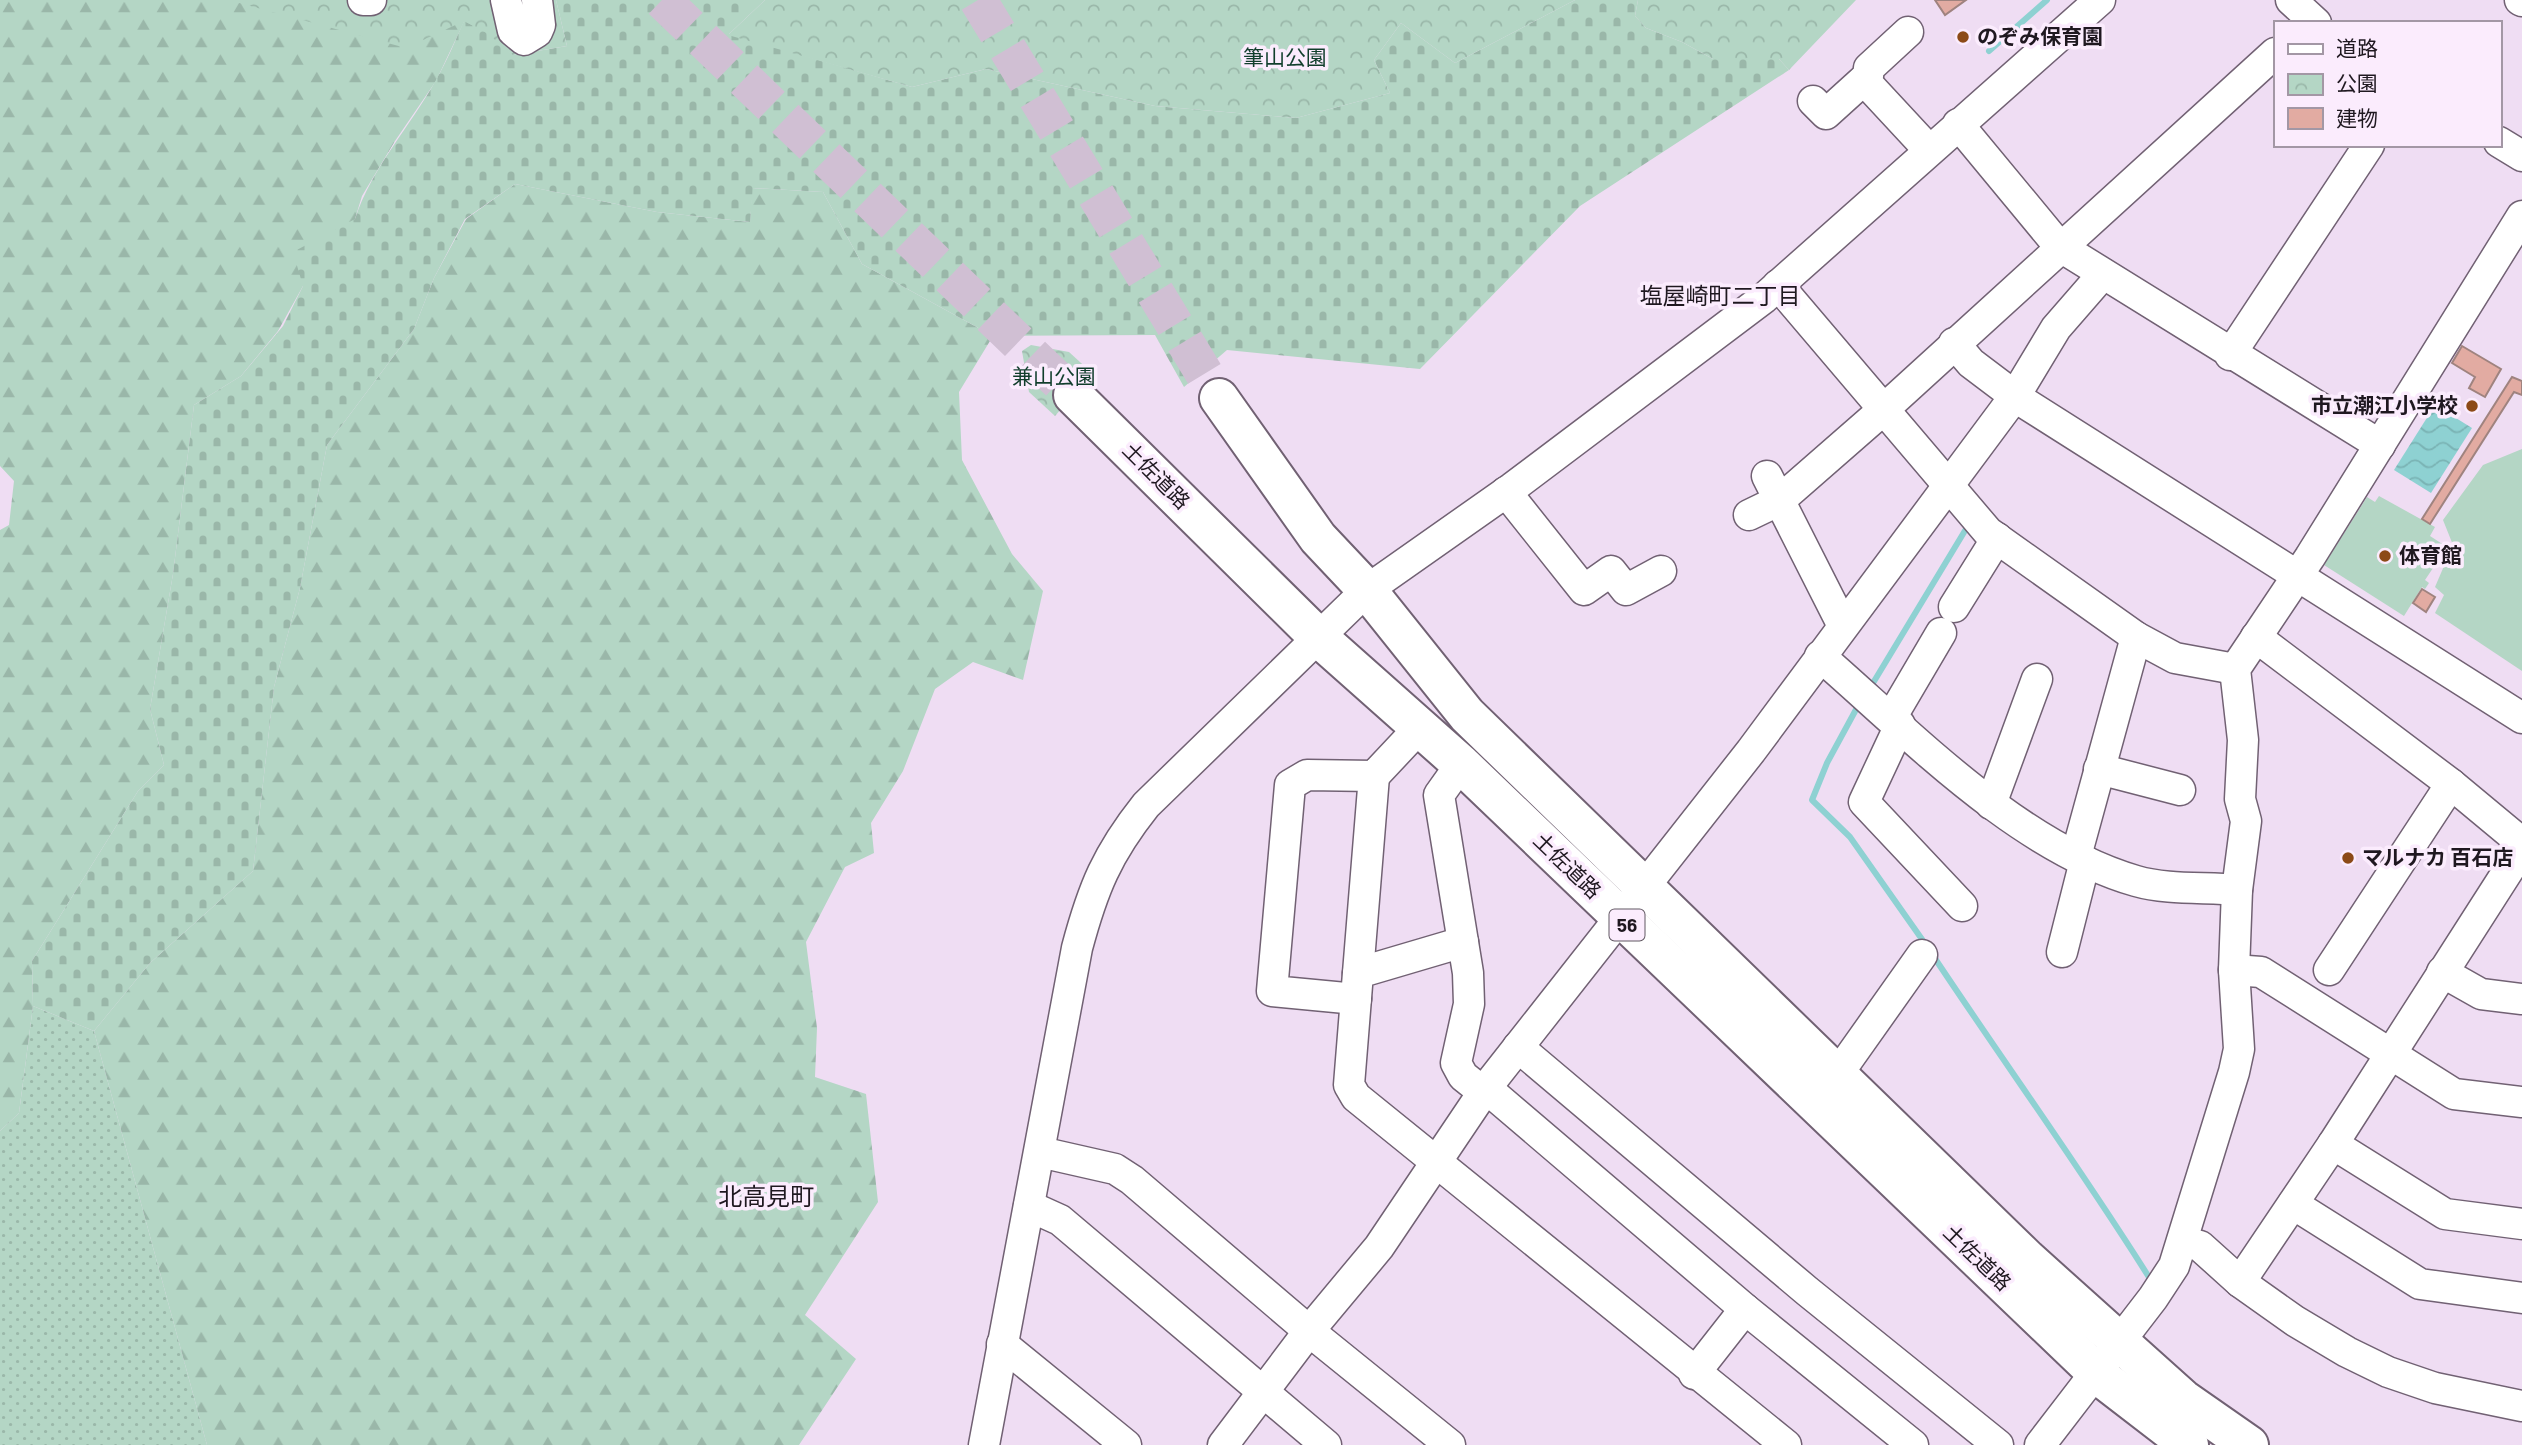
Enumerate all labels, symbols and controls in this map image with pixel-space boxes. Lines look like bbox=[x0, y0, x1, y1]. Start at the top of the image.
legend bbox=[2274, 21, 2501, 147]
place label: のぞみ保育園 bbox=[1977, 23, 2103, 48]
marker: のぞみ保育園 bbox=[1955, 29, 1971, 45]
text: 道路 bbox=[2336, 35, 2378, 60]
park label: 筆山公園 bbox=[1243, 44, 1327, 69]
text: 公園 bbox=[2336, 70, 2378, 95]
text: 建物 bbox=[2336, 105, 2378, 130]
district label: 塩屋崎町二丁目 bbox=[1640, 281, 1801, 309]
park label: 兼山公園 bbox=[1012, 363, 1096, 388]
place label: 市立潮江小学校 bbox=[2311, 392, 2458, 417]
marker: 市立潮江小学校 bbox=[2464, 398, 2480, 414]
street label: 土佐道路 bbox=[1119, 436, 1196, 513]
place label: 体育館 bbox=[2399, 542, 2462, 567]
marker: 体育館 bbox=[2377, 548, 2393, 564]
street label: 土佐道路 bbox=[1529, 827, 1607, 903]
place label: マルナカ 百石店 bbox=[2362, 844, 2513, 869]
marker: マルナカ 百石店 bbox=[2340, 850, 2356, 866]
road number: 56 bbox=[1610, 909, 1644, 940]
district label: 北高見町 bbox=[718, 1181, 814, 1210]
street label: 土佐道路 bbox=[1939, 1219, 2017, 1295]

